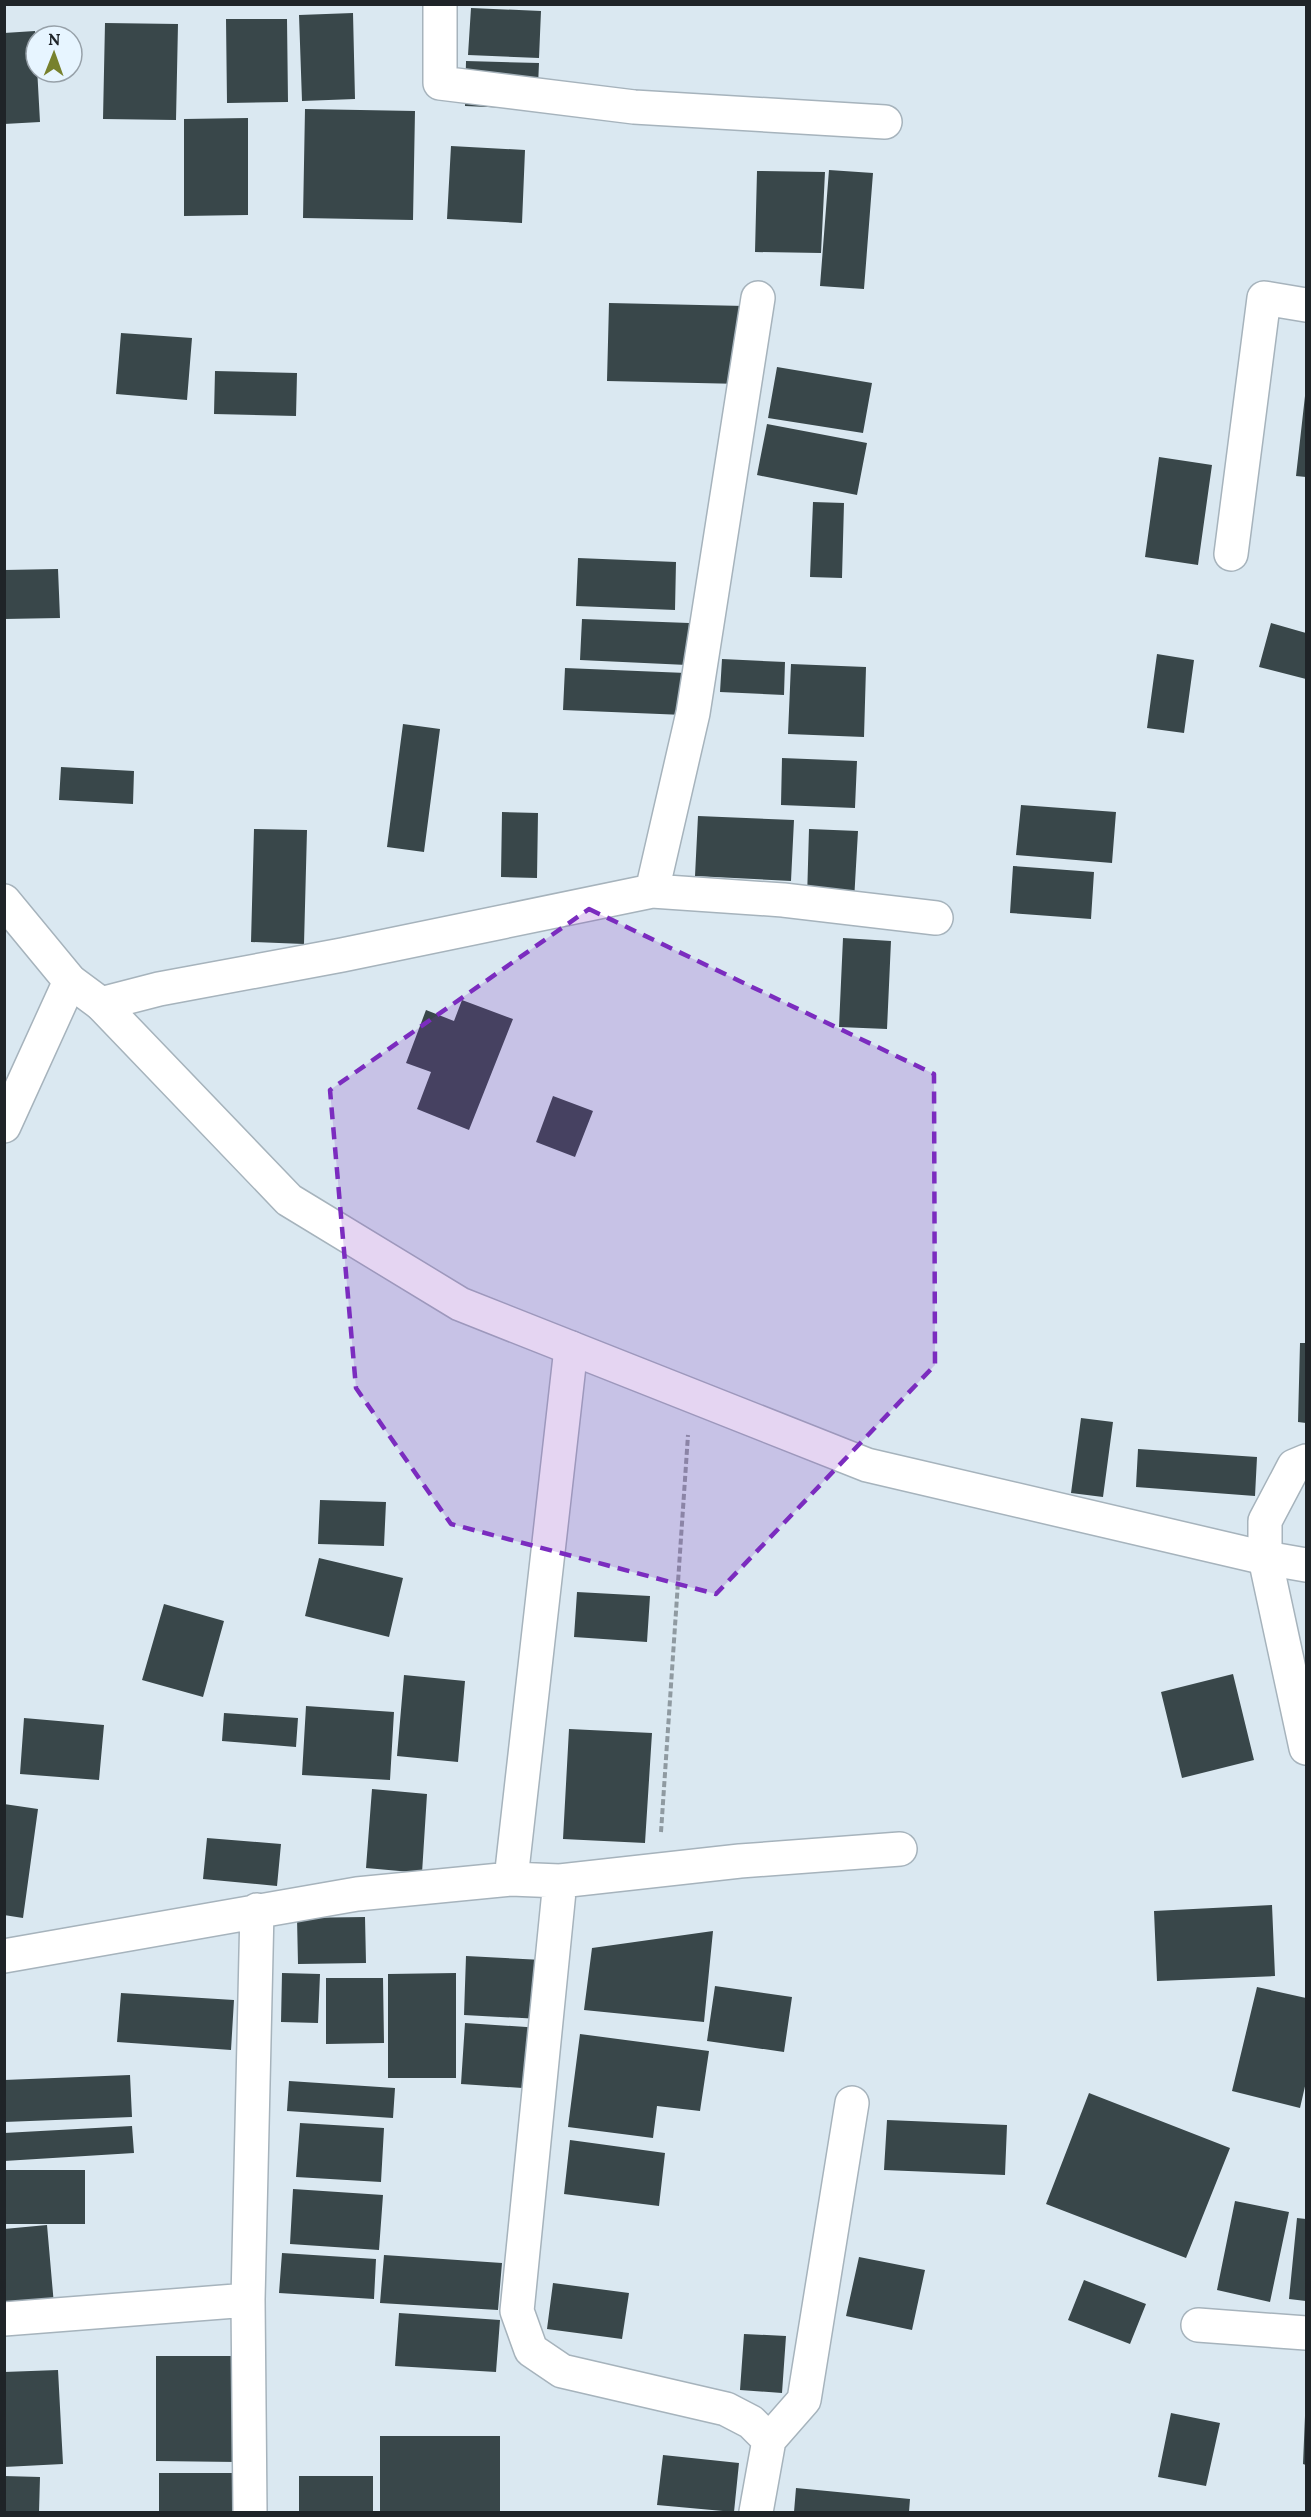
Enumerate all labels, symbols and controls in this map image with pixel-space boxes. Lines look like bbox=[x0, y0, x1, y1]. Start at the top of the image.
north arrow bbox=[24, 24, 84, 84]
text: N bbox=[48, 29, 61, 49]

